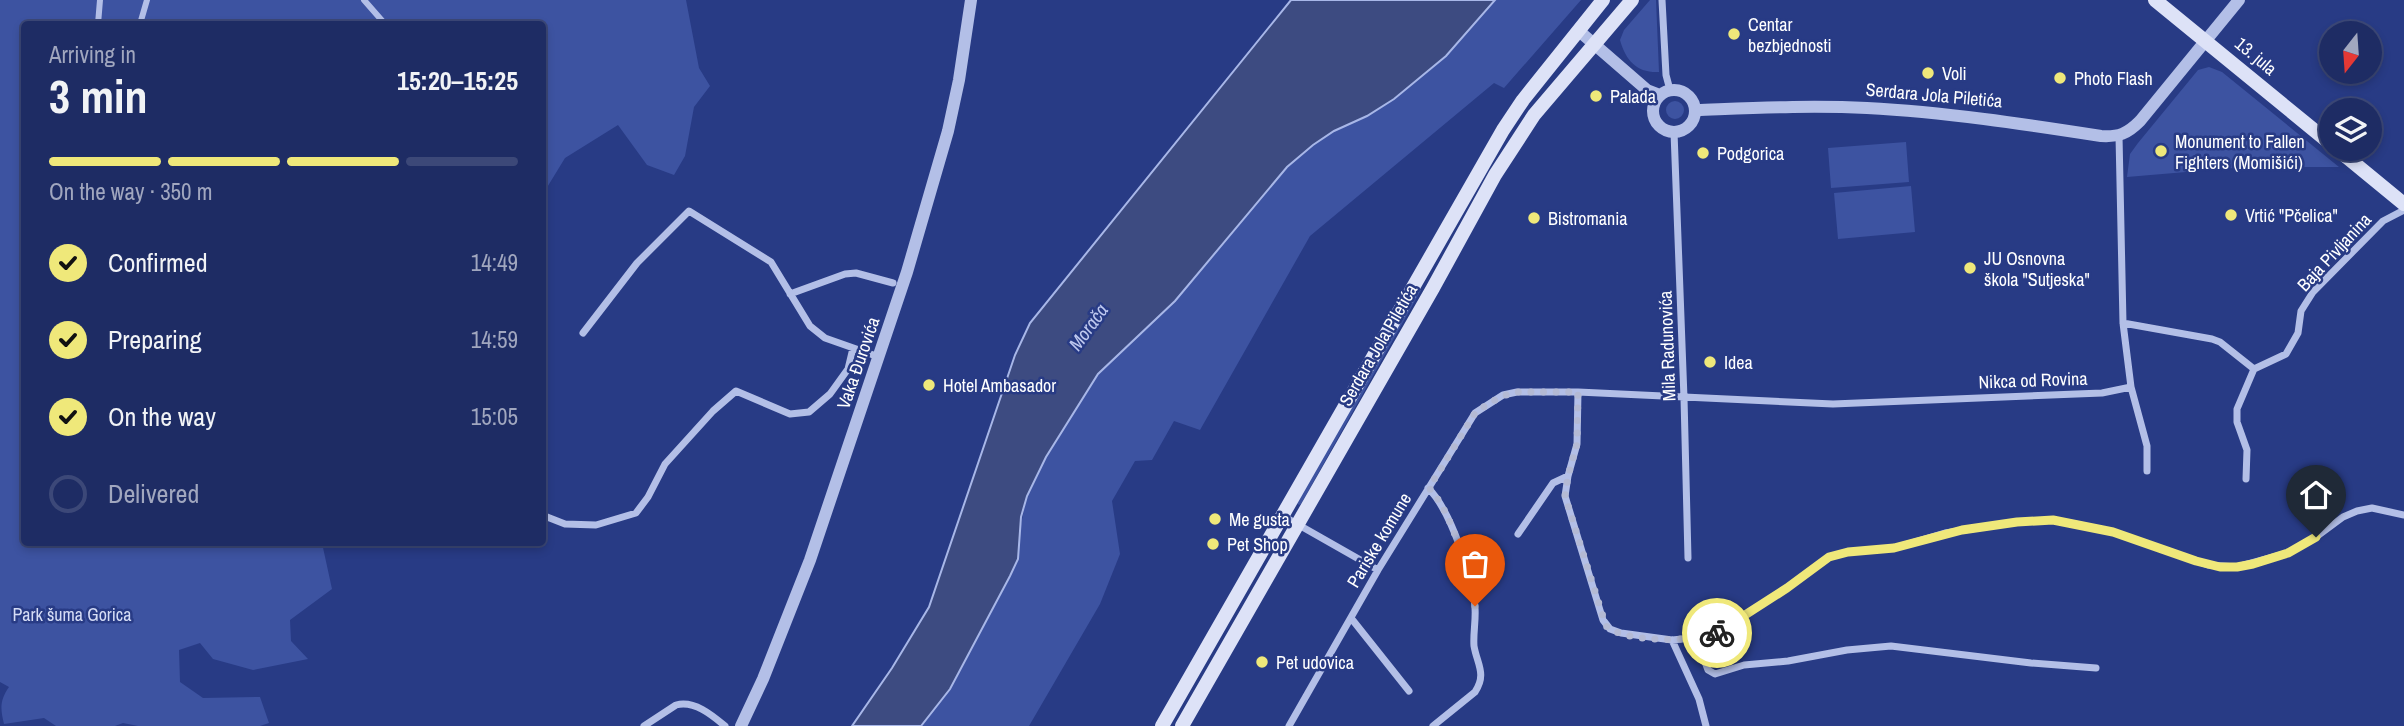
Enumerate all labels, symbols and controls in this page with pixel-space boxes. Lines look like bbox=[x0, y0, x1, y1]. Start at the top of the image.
place label: Centar bezbjednosti bbox=[1748, 12, 1832, 58]
north arrow bbox=[2319, 21, 2382, 84]
map controls bbox=[2319, 21, 2382, 161]
marker: Centar bezbjednosti bbox=[1726, 26, 1742, 42]
street label: 13. jula bbox=[2230, 31, 2282, 81]
text: Arriving in bbox=[49, 39, 136, 70]
place label: Voli bbox=[1942, 61, 1967, 86]
text: 15:20–15:25 bbox=[397, 63, 518, 98]
text: 3 min bbox=[49, 65, 148, 127]
marker: Voli bbox=[1920, 65, 1936, 81]
place label: Photo Flash bbox=[2074, 66, 2153, 91]
marker: Photo Flash bbox=[2052, 70, 2068, 86]
street label: Serdara Jola Piletića bbox=[1865, 77, 2003, 113]
place label: Palada bbox=[1610, 84, 1656, 109]
marker: Palada bbox=[1588, 88, 1604, 104]
button: layers bbox=[2319, 98, 2382, 161]
place label: Monument to Fallen Fighters (Momišići) bbox=[2175, 129, 2305, 175]
place label: Podgorica bbox=[1717, 141, 1784, 166]
marker: Monument to Fallen Fighters (Momišići) bbox=[2153, 143, 2169, 159]
marker: Podgorica bbox=[1695, 145, 1711, 161]
text: On the way · 350 m bbox=[49, 176, 213, 207]
place label: Vrtić "Pčelica" bbox=[2245, 203, 2338, 228]
place label: Bistromania bbox=[1548, 206, 1628, 231]
marker: Vrtić "Pčelica" bbox=[2223, 207, 2239, 223]
street label: Baja Pivljanina bbox=[2291, 207, 2377, 297]
marker: Bistromania bbox=[1526, 210, 1542, 226]
icon: check bbox=[49, 244, 87, 282]
text: Confirmed bbox=[108, 245, 208, 280]
place label: JU Osnovna škola "Sutjeska" bbox=[1984, 246, 2090, 292]
text: 14:49 bbox=[471, 247, 518, 278]
marker: JU Osnovna škola "Sutjeska" bbox=[1962, 260, 1978, 276]
street label: Serdara Jola Piletića bbox=[1333, 279, 1423, 411]
street label: Mila Radunovića bbox=[1653, 290, 1681, 402]
water label: Morača bbox=[1062, 298, 1114, 356]
street label: Vaka Đurovića bbox=[831, 314, 885, 412]
icon: check bbox=[49, 321, 87, 359]
text: Preparing bbox=[108, 322, 202, 357]
text: 14:59 bbox=[471, 324, 518, 355]
place label: Idea bbox=[1724, 350, 1753, 375]
marker: Idea bbox=[1702, 354, 1718, 370]
street label: Nikca od Rovina bbox=[1978, 366, 2088, 394]
place label: Hotel Ambasador bbox=[943, 373, 1056, 398]
marker: Hotel Ambasador bbox=[921, 377, 937, 393]
icon: check bbox=[49, 398, 87, 436]
text: On the way bbox=[108, 399, 216, 434]
text: 15:05 bbox=[471, 401, 518, 432]
pin bbox=[2286, 465, 2346, 537]
text: Delivered bbox=[108, 476, 199, 511]
icon: home bbox=[2297, 476, 2335, 514]
street label: Pariske komune bbox=[1341, 488, 1417, 592]
place label: Me gusta bbox=[1229, 507, 1290, 532]
marker: Me gusta bbox=[1207, 511, 1223, 527]
place label: Pet Shop bbox=[1227, 532, 1288, 557]
pin bbox=[1445, 534, 1505, 606]
marker: Pet Shop bbox=[1205, 536, 1221, 552]
icon: bag bbox=[1456, 545, 1494, 583]
courier bbox=[1682, 598, 1752, 668]
park label: Park šuma Gorica bbox=[13, 602, 131, 627]
icon: bike bbox=[1698, 614, 1736, 652]
place label: Pet udovica bbox=[1276, 650, 1354, 675]
marker: Pet udovica bbox=[1254, 654, 1270, 670]

